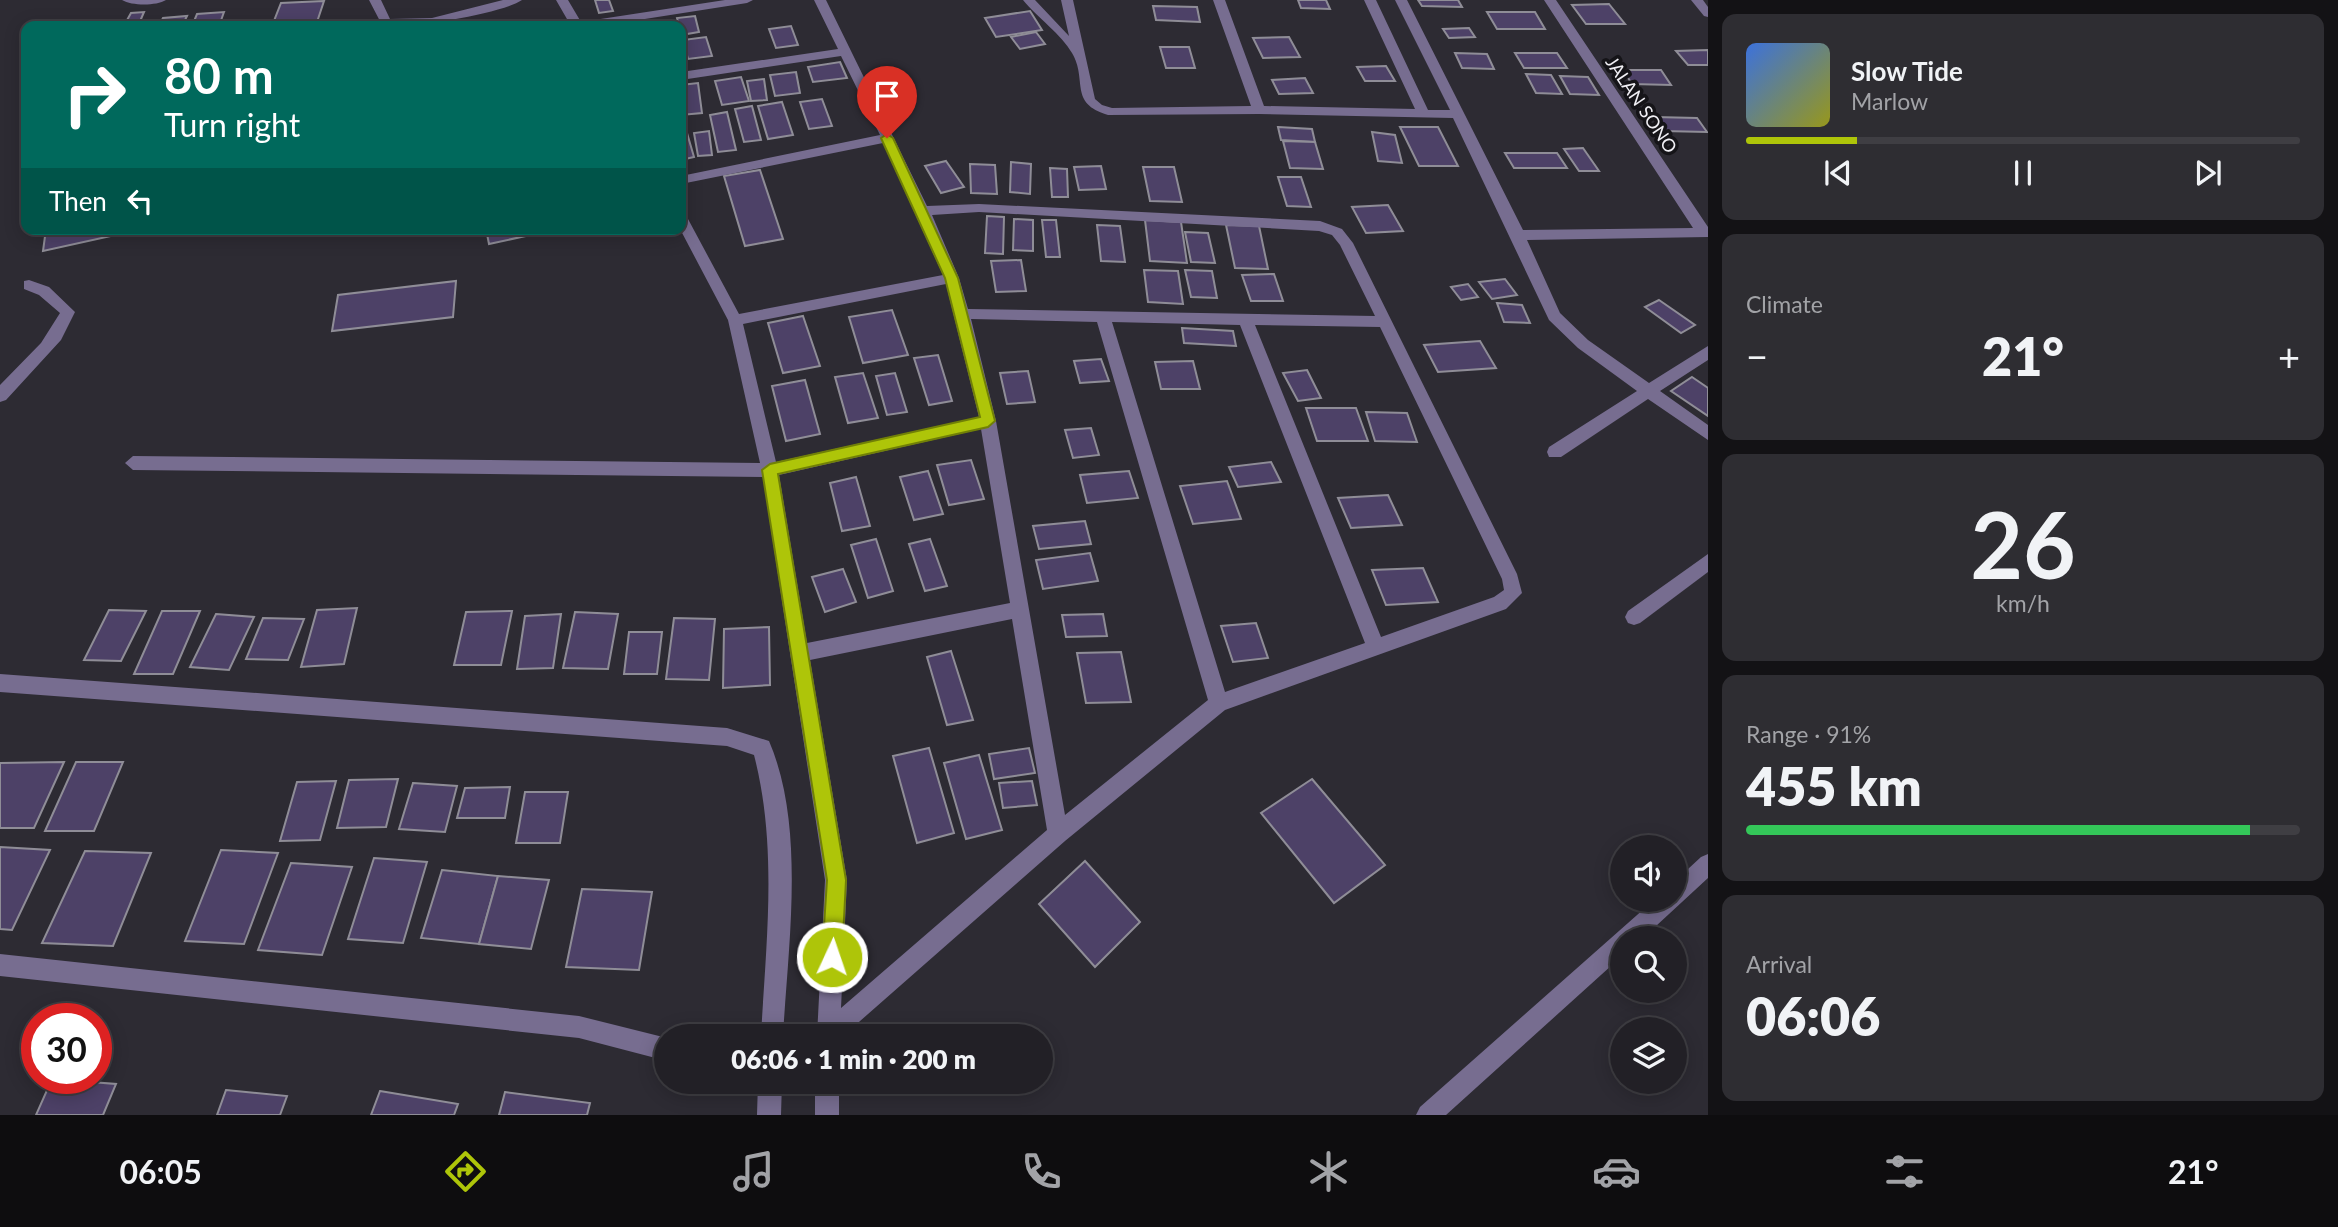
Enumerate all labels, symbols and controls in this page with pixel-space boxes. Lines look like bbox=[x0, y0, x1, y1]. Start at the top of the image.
text: 80 m bbox=[164, 46, 274, 104]
icon: right bbox=[49, 49, 140, 140]
street label: JALAN SONO bbox=[1601, 52, 1682, 157]
text: Slow Tide bbox=[1851, 55, 1963, 87]
pin bbox=[857, 66, 917, 138]
icon: arrive bbox=[868, 77, 906, 115]
text: Marlow bbox=[1851, 87, 1928, 115]
text: Turn right bbox=[164, 105, 300, 144]
icon: previous bbox=[1819, 154, 1857, 192]
icon: pause bbox=[2004, 154, 2042, 192]
icon: next bbox=[2189, 154, 2227, 192]
icon: left bbox=[121, 182, 159, 220]
text: Then bbox=[49, 185, 107, 217]
text: Climate bbox=[1746, 290, 1823, 318]
text: 21° bbox=[1982, 325, 2064, 387]
text: − bbox=[1746, 333, 1768, 379]
text: + bbox=[2278, 333, 2300, 379]
text: 26 bbox=[1970, 489, 2076, 598]
text: km/h bbox=[1996, 589, 2050, 617]
text: Range · 91% bbox=[1746, 720, 1871, 748]
text: 455 km bbox=[1746, 755, 1922, 817]
map controls bbox=[1610, 835, 1687, 1094]
button: sound bbox=[1610, 835, 1687, 912]
position arrow bbox=[795, 920, 869, 994]
button: search bbox=[1610, 926, 1687, 1003]
text: Arrival bbox=[1746, 950, 1812, 978]
text: 06:06 bbox=[1746, 985, 1880, 1047]
speed limit sign: 30 bbox=[21, 1003, 112, 1094]
button: layers bbox=[1610, 1017, 1687, 1094]
text: 06:06 · 1 min · 200 m bbox=[731, 1043, 976, 1075]
icon: directions bbox=[441, 1147, 490, 1196]
icon: music bbox=[729, 1147, 778, 1196]
icon: phone bbox=[1017, 1147, 1066, 1196]
icon: climate bbox=[1304, 1147, 1353, 1196]
icon: car bbox=[1592, 1147, 1641, 1196]
icon: filters bbox=[1880, 1147, 1929, 1196]
text: 06:05 bbox=[119, 1152, 202, 1191]
text: 21° bbox=[2168, 1152, 2218, 1191]

